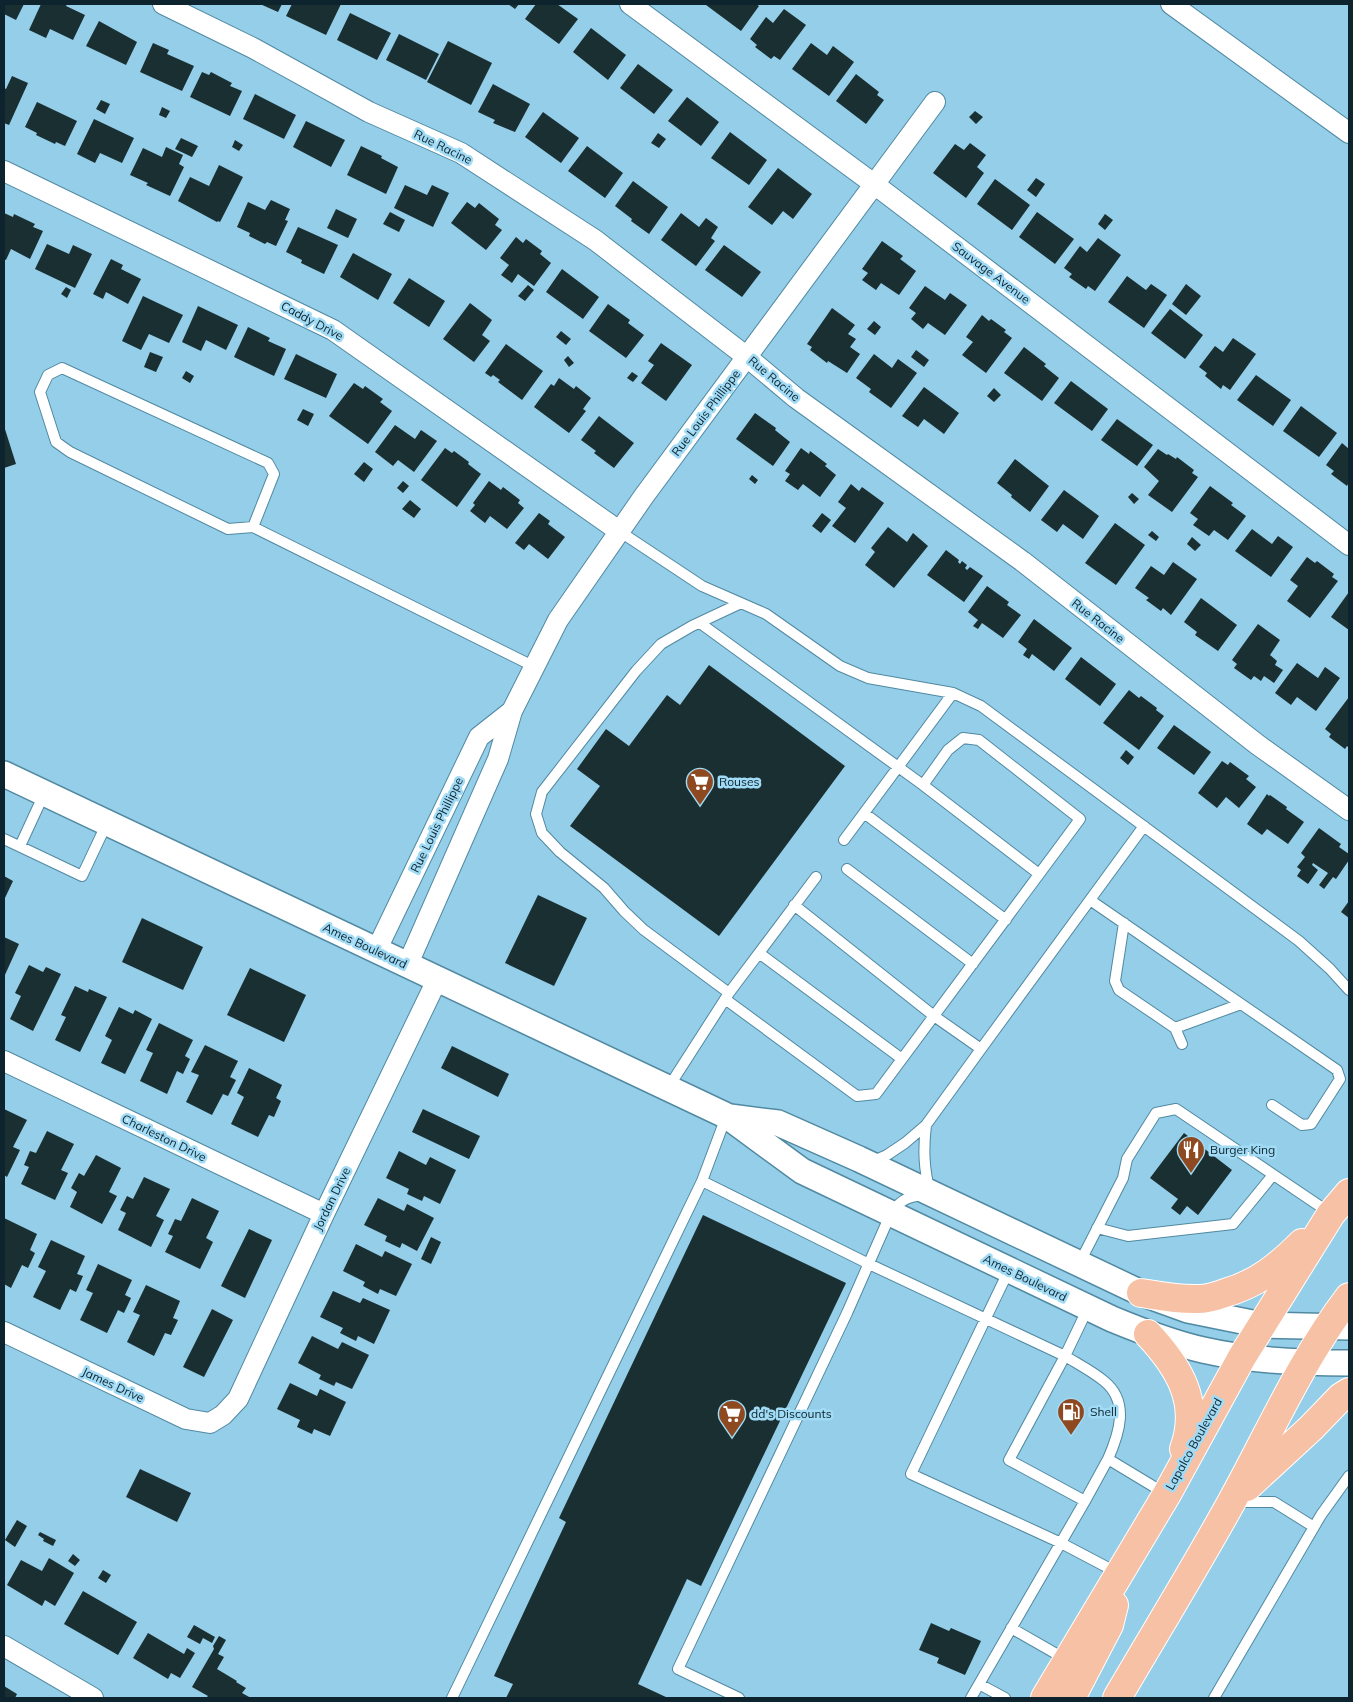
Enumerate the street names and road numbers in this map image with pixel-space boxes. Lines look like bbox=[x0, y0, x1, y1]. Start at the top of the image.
street label: Rue Racine bbox=[412, 126, 475, 167]
street label: Sauvage Avenue bbox=[949, 238, 1033, 307]
street label: Caddy Drive bbox=[279, 298, 346, 343]
street label: Rue Racine bbox=[745, 353, 803, 405]
street label: Rue Louis Phillippe bbox=[668, 367, 743, 459]
street label: Rue Racine bbox=[1069, 595, 1128, 646]
street label: Rue Louis Phillippe bbox=[407, 775, 466, 875]
street label: Ames Boulevard bbox=[321, 919, 410, 972]
street label: Charleston Drive bbox=[119, 1111, 209, 1165]
street label: Jordan Drive bbox=[310, 1165, 353, 1233]
street label: Ames Boulevard bbox=[981, 1251, 1069, 1304]
street label: James Drive bbox=[80, 1364, 146, 1405]
street label: Lapalco Boulevard bbox=[1162, 1395, 1225, 1492]

